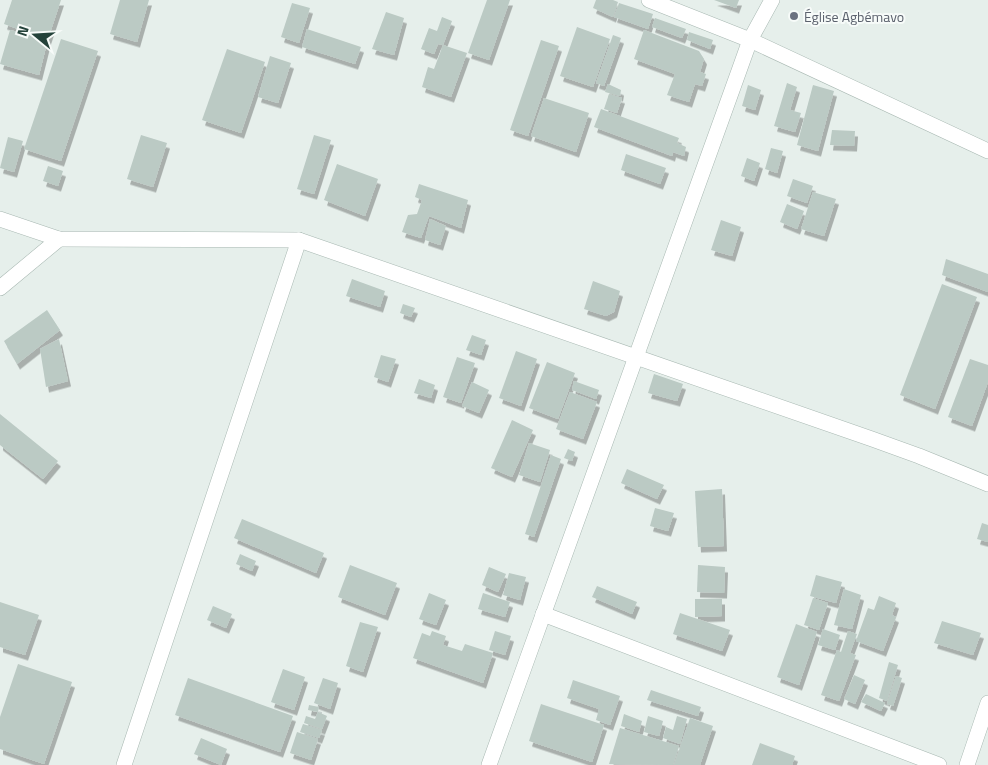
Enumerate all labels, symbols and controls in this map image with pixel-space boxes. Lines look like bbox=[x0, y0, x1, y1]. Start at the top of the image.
place label: Église Agbémavo bbox=[804, 6, 904, 27]
north arrow bbox=[10, 10, 60, 60]
marker: Église Agbémavo bbox=[788, 10, 800, 22]
text: N bbox=[11, 23, 34, 39]

